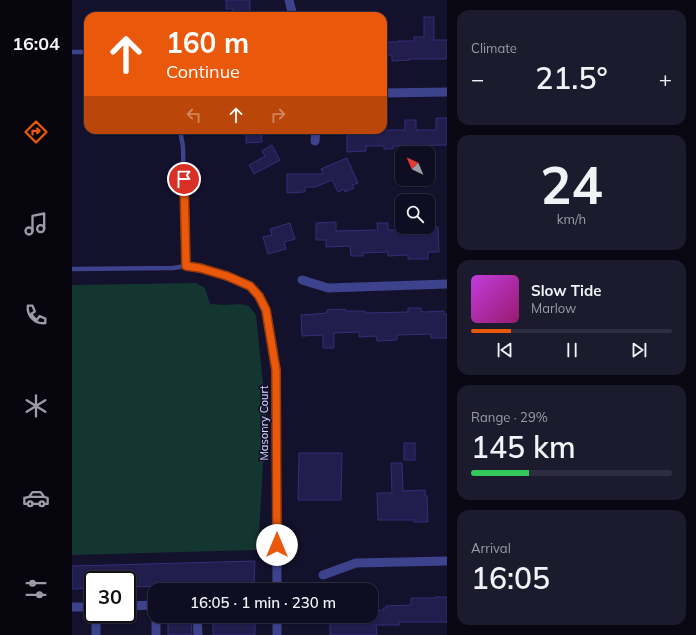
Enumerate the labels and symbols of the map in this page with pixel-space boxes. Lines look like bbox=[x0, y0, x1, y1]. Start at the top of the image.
north arrow bbox=[395, 146, 435, 186]
pin bbox=[167, 162, 201, 196]
street label: Masonry Court bbox=[257, 385, 271, 461]
position arrow bbox=[256, 524, 298, 566]
speed limit sign: 30 bbox=[84, 571, 136, 623]

